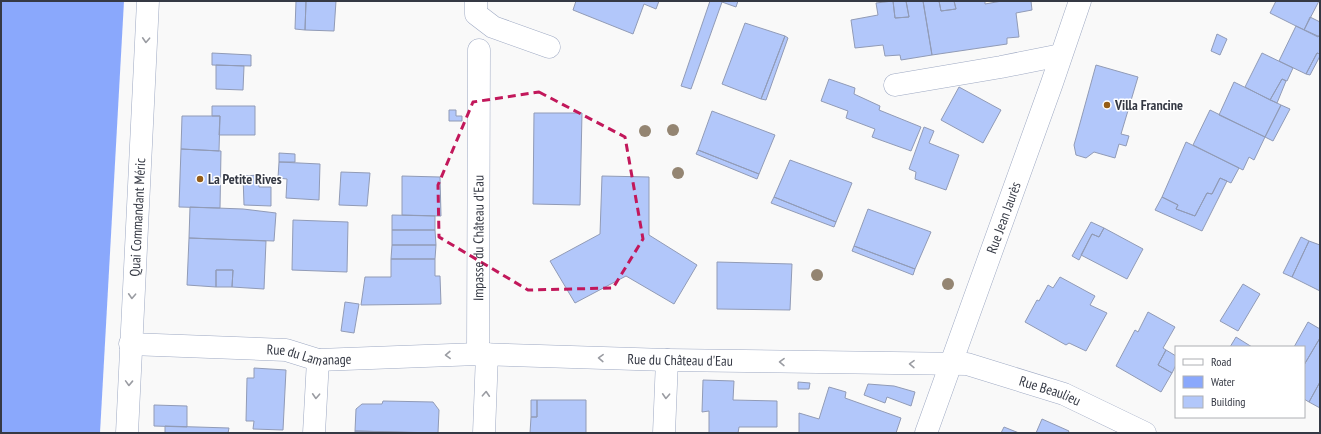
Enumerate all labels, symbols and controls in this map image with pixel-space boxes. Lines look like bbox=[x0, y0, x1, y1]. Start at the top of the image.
one-way arrow bbox=[141, 37, 150, 43]
place label: Villa Francine bbox=[1114, 96, 1183, 114]
marker: Villa Francine bbox=[1102, 100, 1112, 110]
street label: Quai Commandant Méric bbox=[126, 157, 149, 277]
place label: La Petite Rives bbox=[208, 170, 282, 188]
marker: La Petite Rives bbox=[195, 174, 205, 184]
street label: Impasse du Château d'Eau bbox=[469, 175, 488, 301]
street label: Rue Jean Jaurès bbox=[982, 179, 1025, 256]
one-way arrow bbox=[128, 293, 137, 299]
street label: Rue du Lamanage bbox=[266, 340, 352, 370]
legend bbox=[1175, 346, 1305, 418]
street label: Rue du Château d'Eau bbox=[627, 350, 733, 370]
one-way arrow bbox=[445, 351, 451, 359]
one-way arrow bbox=[598, 353, 604, 362]
text: Road bbox=[1211, 354, 1231, 369]
one-way arrow bbox=[779, 358, 785, 366]
one-way arrow bbox=[909, 360, 915, 368]
street label: Rue Beaulieu bbox=[1017, 372, 1084, 410]
text: Water bbox=[1211, 374, 1236, 389]
one-way arrow bbox=[124, 380, 133, 386]
one-way arrow bbox=[481, 391, 490, 397]
one-way arrow bbox=[312, 393, 321, 399]
one-way arrow bbox=[662, 393, 670, 399]
text: Building bbox=[1211, 394, 1246, 409]

